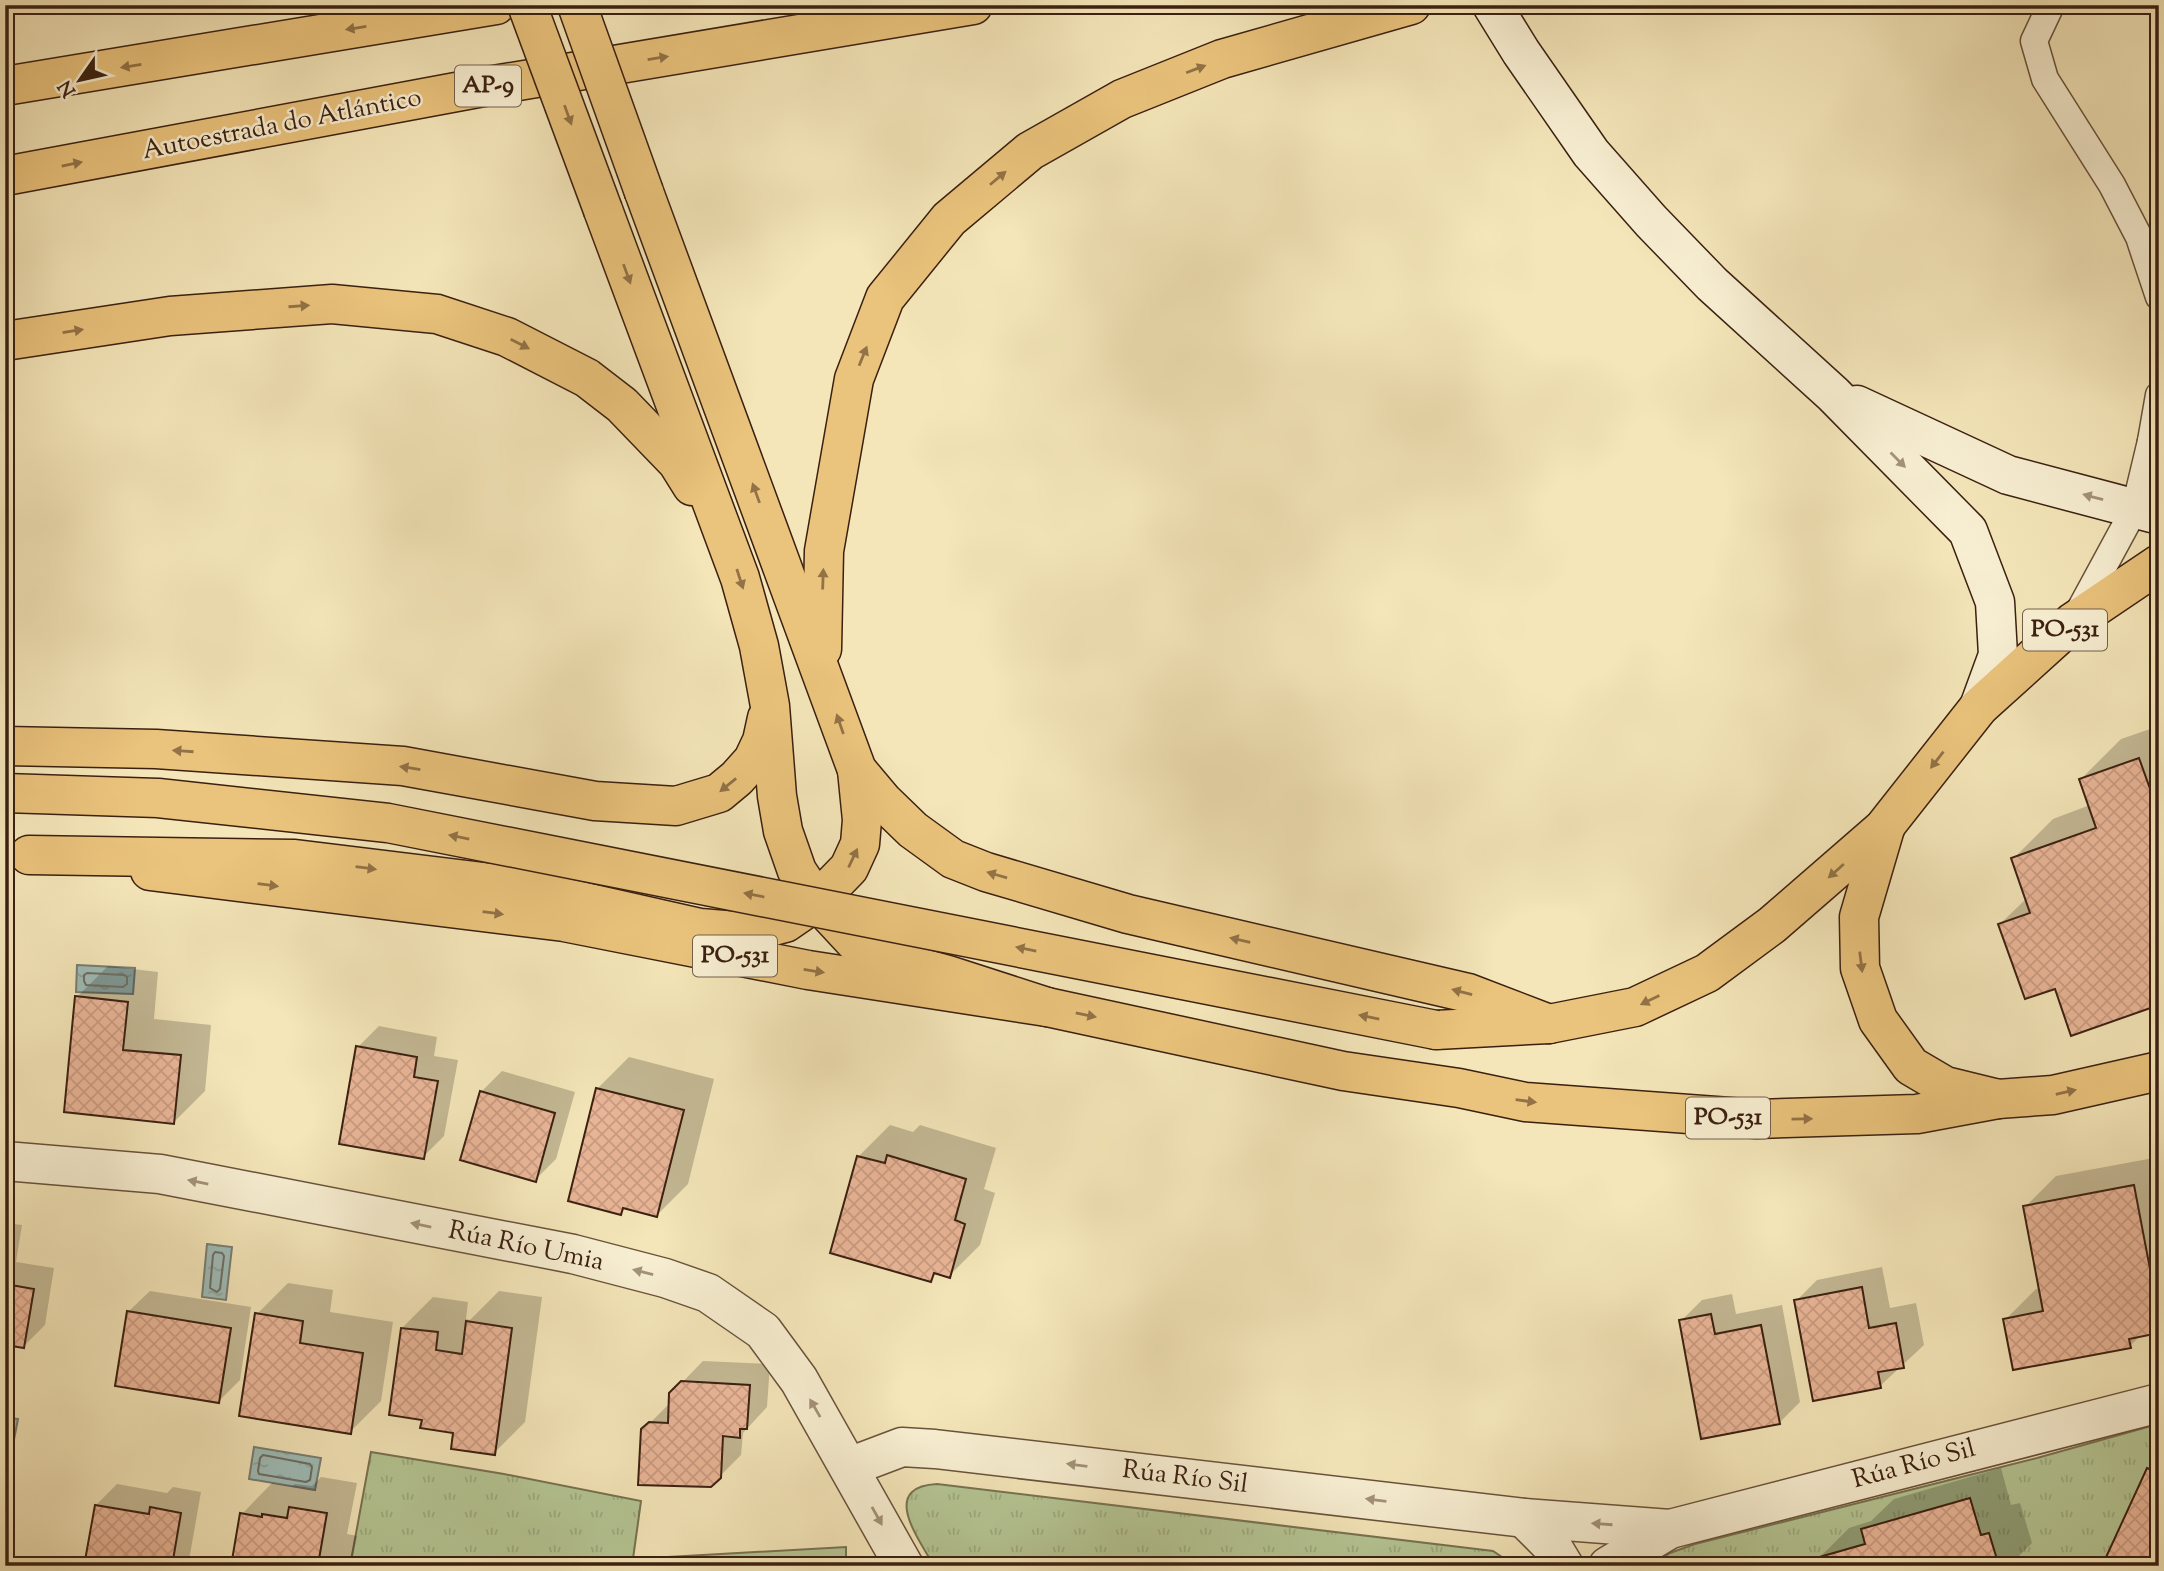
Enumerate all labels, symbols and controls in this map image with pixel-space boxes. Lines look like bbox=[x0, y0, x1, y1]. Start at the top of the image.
one-way arrow bbox=[345, 23, 367, 34]
north arrow bbox=[46, 46, 116, 116]
one-way arrow bbox=[647, 52, 669, 63]
one-way arrow bbox=[120, 61, 142, 72]
one-way arrow bbox=[1186, 64, 1207, 75]
road number: AP-9 bbox=[455, 66, 521, 106]
text: N bbox=[53, 74, 83, 102]
street label: Autoestrada do Atlántico bbox=[139, 80, 425, 170]
one-way arrow bbox=[563, 105, 574, 126]
one-way arrow bbox=[61, 158, 83, 169]
one-way arrow bbox=[988, 170, 1006, 185]
one-way arrow bbox=[622, 263, 633, 284]
one-way arrow bbox=[288, 300, 310, 311]
one-way arrow bbox=[62, 325, 84, 336]
one-way arrow bbox=[510, 338, 530, 349]
one-way arrow bbox=[857, 345, 868, 366]
one-way arrow bbox=[1890, 451, 1907, 468]
one-way arrow bbox=[750, 482, 761, 503]
one-way arrow bbox=[2082, 491, 2104, 502]
one-way arrow bbox=[818, 568, 829, 590]
one-way arrow bbox=[735, 569, 745, 590]
road number: PO-531 bbox=[2023, 610, 2107, 650]
one-way arrow bbox=[834, 714, 845, 735]
one-way arrow bbox=[172, 745, 194, 756]
one-way arrow bbox=[1930, 751, 1945, 769]
one-way arrow bbox=[399, 762, 421, 773]
one-way arrow bbox=[719, 777, 736, 792]
one-way arrow bbox=[448, 831, 470, 842]
one-way arrow bbox=[847, 848, 859, 868]
one-way arrow bbox=[355, 862, 377, 873]
one-way arrow bbox=[1827, 863, 1845, 879]
one-way arrow bbox=[986, 870, 1007, 880]
one-way arrow bbox=[257, 880, 279, 891]
one-way arrow bbox=[743, 890, 765, 901]
one-way arrow bbox=[483, 908, 505, 919]
one-way arrow bbox=[1229, 934, 1251, 945]
road number: PO-531 bbox=[693, 936, 777, 976]
one-way arrow bbox=[1015, 943, 1037, 954]
one-way arrow bbox=[1856, 952, 1867, 974]
one-way arrow bbox=[803, 966, 825, 977]
one-way arrow bbox=[1451, 986, 1473, 997]
one-way arrow bbox=[1640, 994, 1660, 1006]
one-way arrow bbox=[1075, 1010, 1097, 1021]
one-way arrow bbox=[1358, 1011, 1380, 1022]
one-way arrow bbox=[2055, 1086, 2077, 1097]
one-way arrow bbox=[1515, 1096, 1537, 1107]
road number: PO-531 bbox=[1686, 1098, 1770, 1138]
one-way arrow bbox=[1791, 1113, 1813, 1125]
one-way arrow bbox=[187, 1176, 209, 1187]
street label: Rúa Río Umia bbox=[445, 1212, 607, 1282]
one-way arrow bbox=[410, 1219, 432, 1230]
one-way arrow bbox=[632, 1266, 654, 1277]
one-way arrow bbox=[809, 1398, 821, 1417]
street label: Rúa Río Sil bbox=[1848, 1431, 1980, 1499]
street label: Rúa Río Sil bbox=[1120, 1452, 1250, 1504]
one-way arrow bbox=[1065, 1460, 1087, 1471]
one-way arrow bbox=[1364, 1495, 1386, 1506]
one-way arrow bbox=[871, 1506, 883, 1526]
one-way arrow bbox=[1591, 1518, 1613, 1529]

